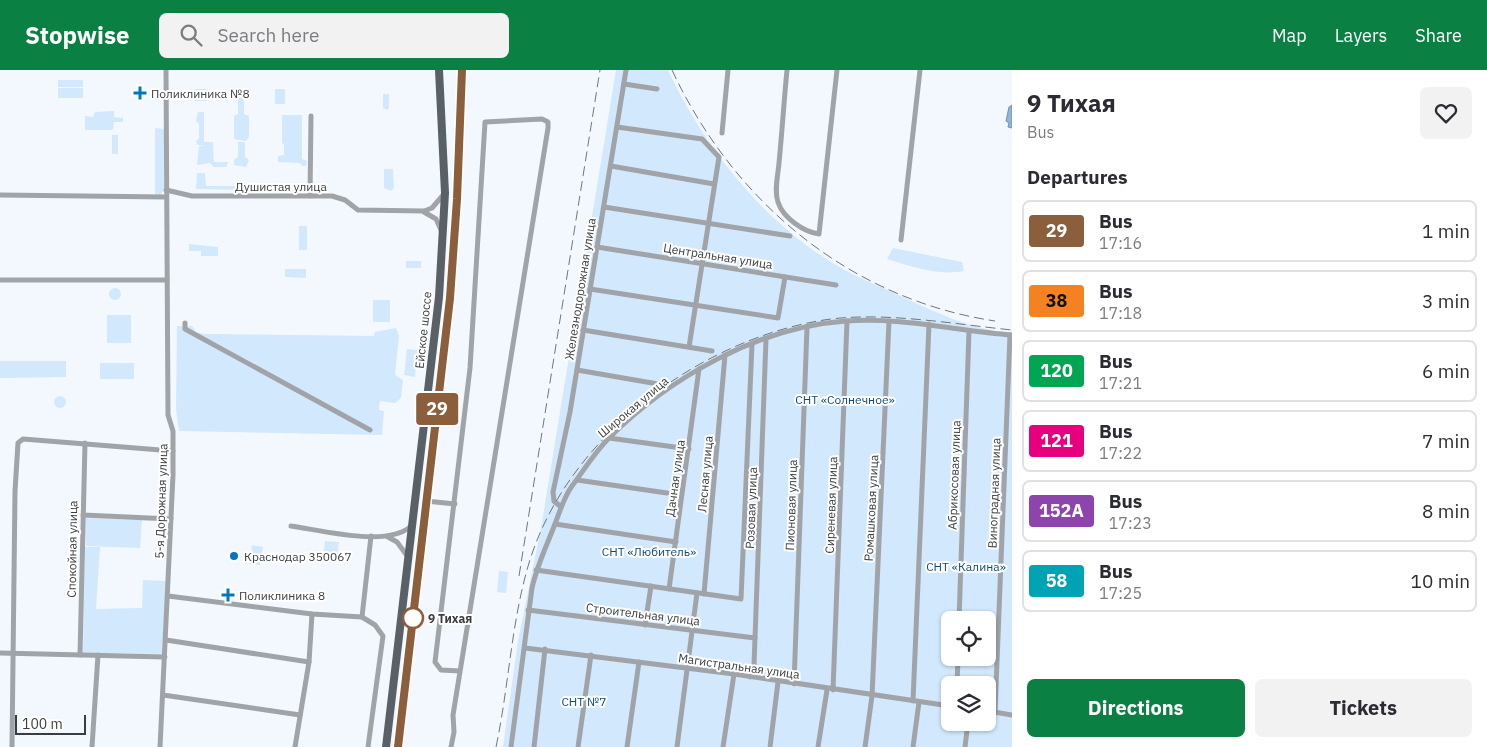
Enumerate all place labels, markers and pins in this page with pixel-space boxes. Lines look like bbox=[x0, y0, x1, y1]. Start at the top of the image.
marker: Поликлиника №8 bbox=[133, 86, 147, 100]
place label: Поликлиника №8 bbox=[151, 86, 250, 101]
place label: Краснодар 350067 bbox=[244, 549, 352, 564]
marker: Краснодар 350067 bbox=[228, 550, 240, 562]
marker: Поликлиника 8 bbox=[221, 588, 235, 602]
place label: Поликлиника 8 bbox=[239, 588, 325, 603]
marker: 9 Тихая bbox=[402, 607, 424, 629]
place label: 9 Тихая bbox=[428, 611, 472, 626]

